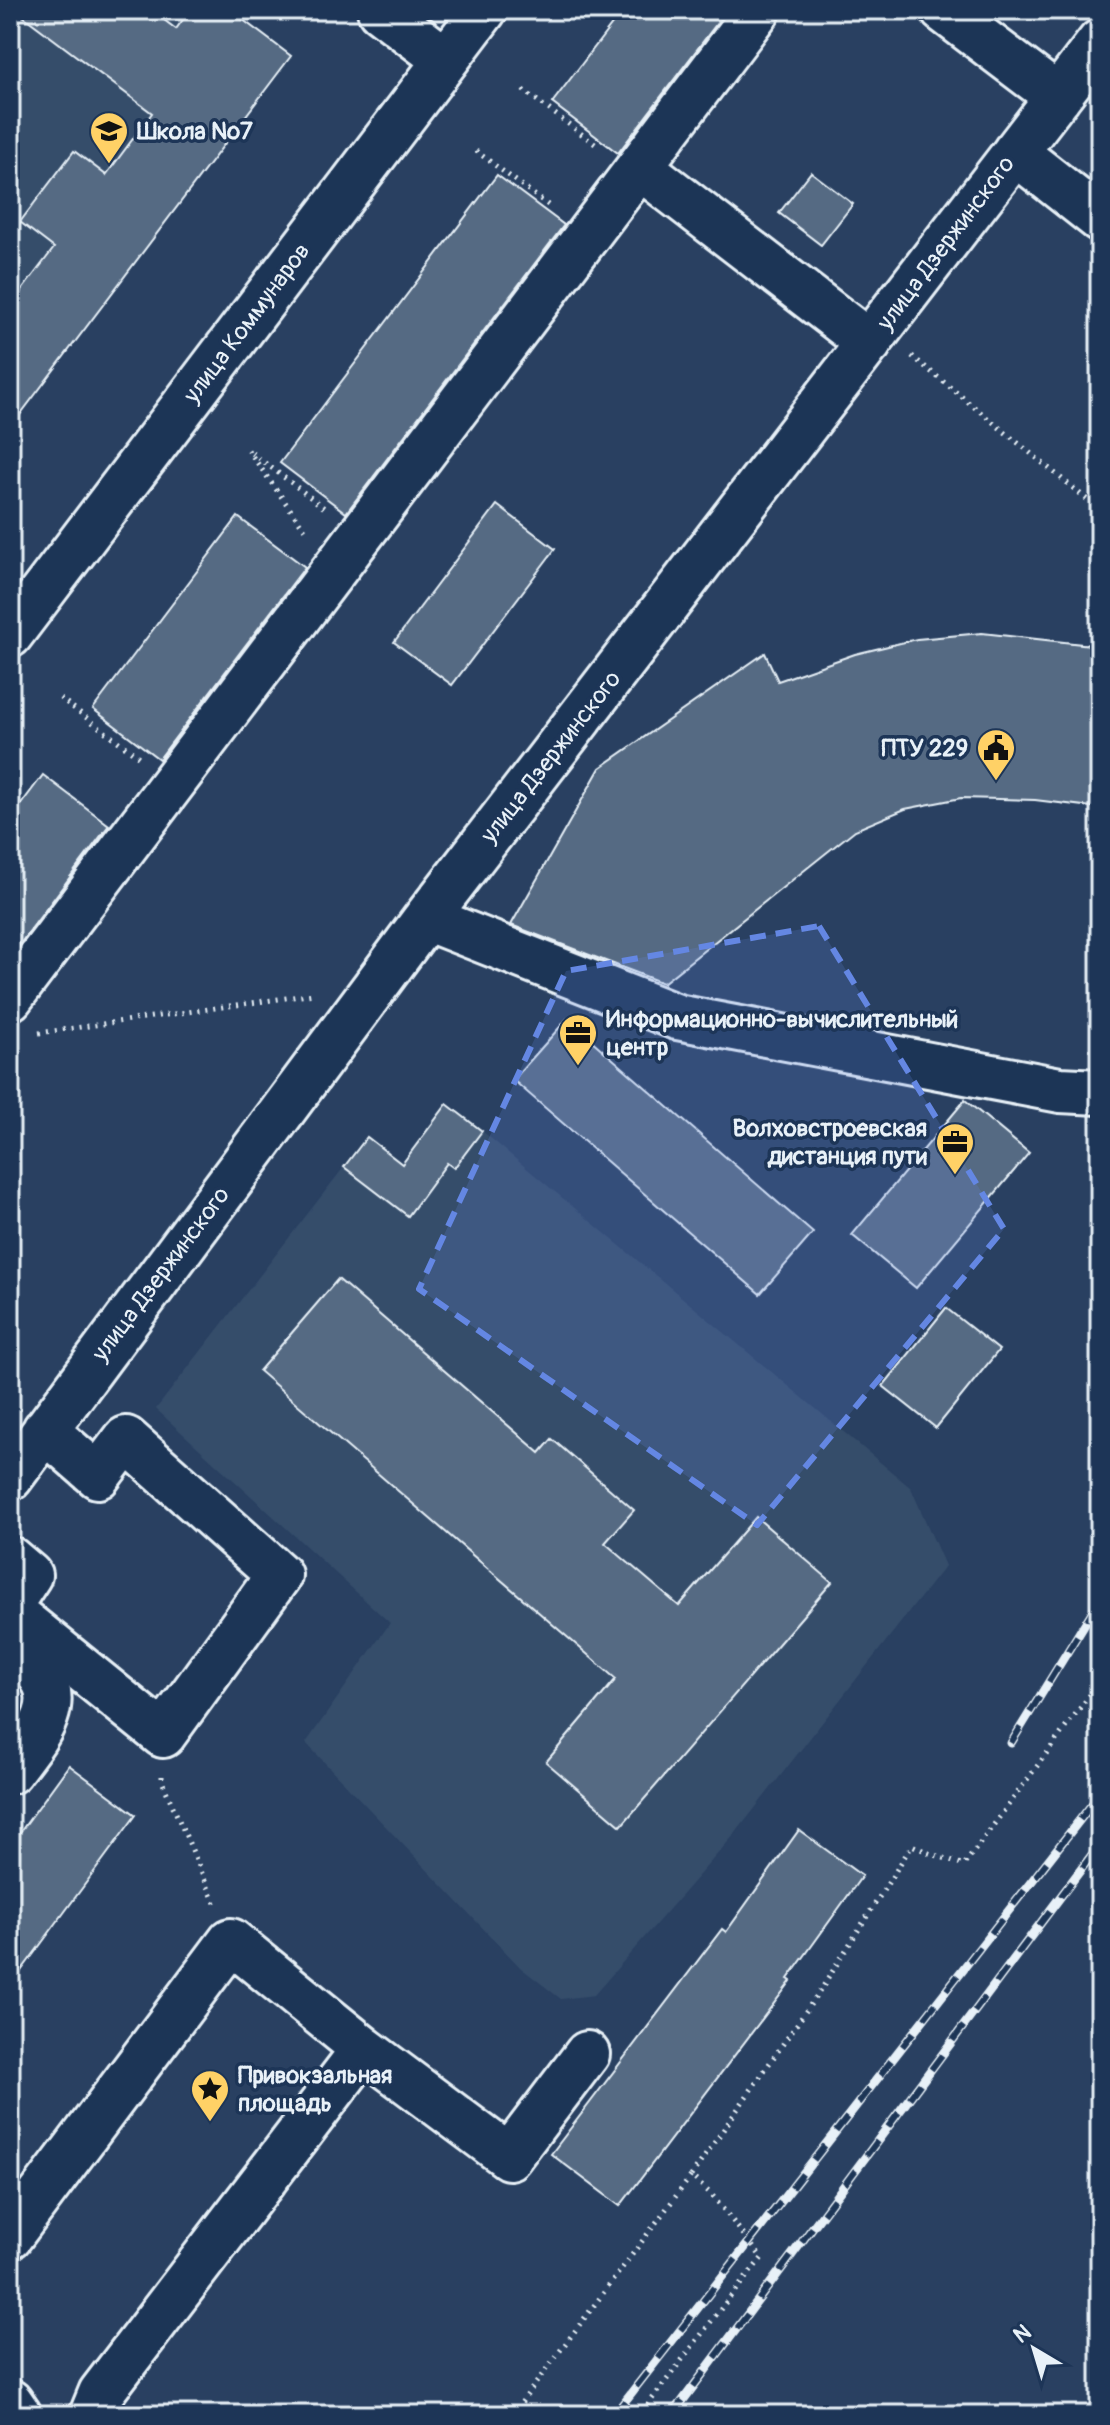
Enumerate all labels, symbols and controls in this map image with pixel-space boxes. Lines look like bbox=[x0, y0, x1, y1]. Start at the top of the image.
school or university icon: Школа №7 bbox=[88, 110, 130, 165]
place label: Школа №7 bbox=[136, 117, 253, 146]
street label: улица Дзержинского bbox=[870, 150, 1021, 337]
street label: улица Коммунаров bbox=[177, 237, 317, 409]
street label: улица Дзержинского bbox=[474, 665, 627, 850]
public building icon: ПТУ 229 bbox=[975, 727, 1017, 782]
place label: ПТУ 229 bbox=[881, 734, 968, 763]
place label: Информационно-вычислительный центр bbox=[606, 1005, 958, 1062]
office icon: Информационно-вычислительный центр bbox=[557, 1012, 599, 1067]
place label: Волховстроевская дистанция пути bbox=[733, 1114, 927, 1171]
office icon: Волховстроевская дистанция пути bbox=[934, 1121, 976, 1176]
street label: улица Дзержинского bbox=[85, 1181, 236, 1368]
place label: Привокзальная площадь bbox=[238, 2061, 392, 2118]
place icon: Привокзальная площадь bbox=[189, 2068, 231, 2123]
north arrow bbox=[994, 2309, 1074, 2389]
text: N bbox=[1008, 2318, 1037, 2350]

